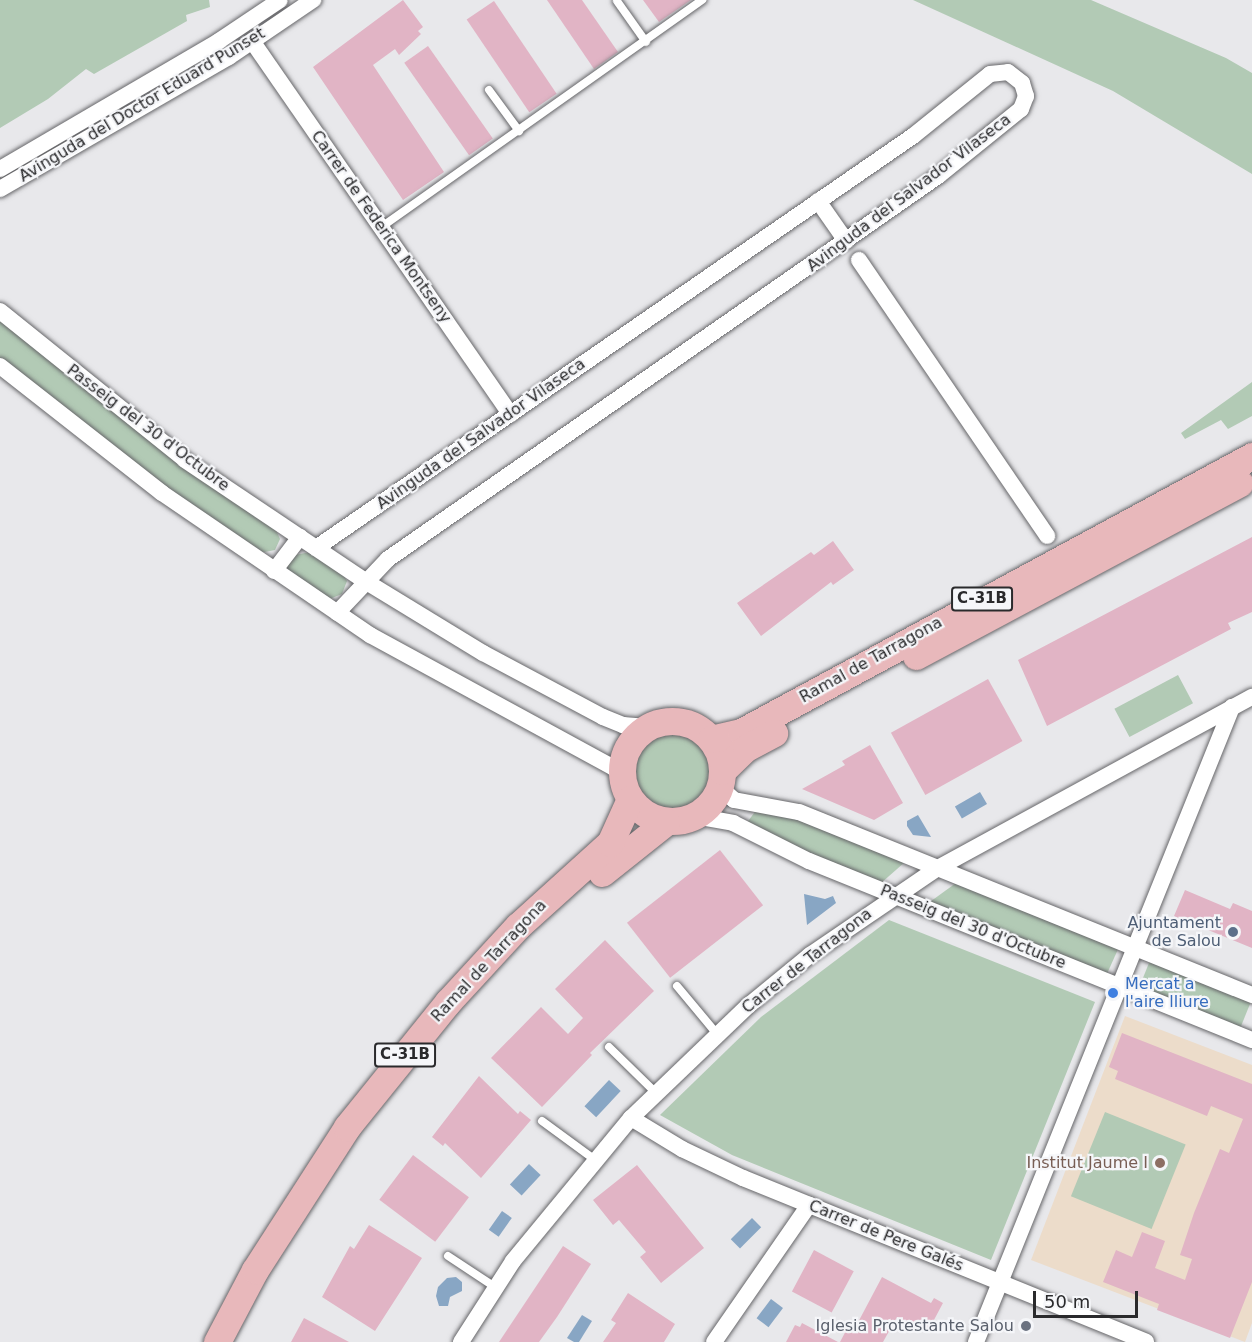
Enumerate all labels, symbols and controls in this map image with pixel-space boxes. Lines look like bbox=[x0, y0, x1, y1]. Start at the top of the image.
street label: Avinguda del Doctor Eduard Punset bbox=[16, 24, 268, 186]
street label: Avinguda del Salvador Vilaseca bbox=[803, 110, 1015, 276]
street label: Carrer de Federica Montseny bbox=[307, 127, 455, 327]
street label: Avinguda del Salvador Vilaseca bbox=[373, 354, 589, 514]
street label: Passeig del 30 d'Octubre bbox=[63, 361, 233, 495]
road number: C-31B bbox=[950, 587, 1014, 611]
street label: Ramal de Tarragona bbox=[796, 613, 946, 707]
street label: Passeig del 30 d'Octubre bbox=[877, 881, 1069, 973]
street label: Ramal de Tarragona bbox=[427, 896, 551, 1026]
street label: Carrer de Tarragona bbox=[738, 904, 876, 1018]
place label: Ajuntament de Salou bbox=[1127, 913, 1221, 951]
marker: Ajuntament de Salou bbox=[1226, 925, 1240, 939]
place label: Mercat a l'aire lliure bbox=[1125, 974, 1209, 1012]
marker: Mercat a l'aire lliure bbox=[1106, 986, 1120, 1000]
road number: C-31B bbox=[374, 1043, 436, 1067]
place label: Institut Jaume I bbox=[1026, 1153, 1148, 1173]
marker: Institut Jaume I bbox=[1153, 1156, 1167, 1170]
street label: Carrer de Pere Galés bbox=[806, 1196, 966, 1276]
scale bar bbox=[1036, 1279, 1141, 1317]
text: 50 m bbox=[1044, 1291, 1090, 1312]
place label: Iglesia Protestante Salou bbox=[816, 1316, 1014, 1336]
marker: Iglesia Protestante Salou bbox=[1019, 1319, 1033, 1333]

